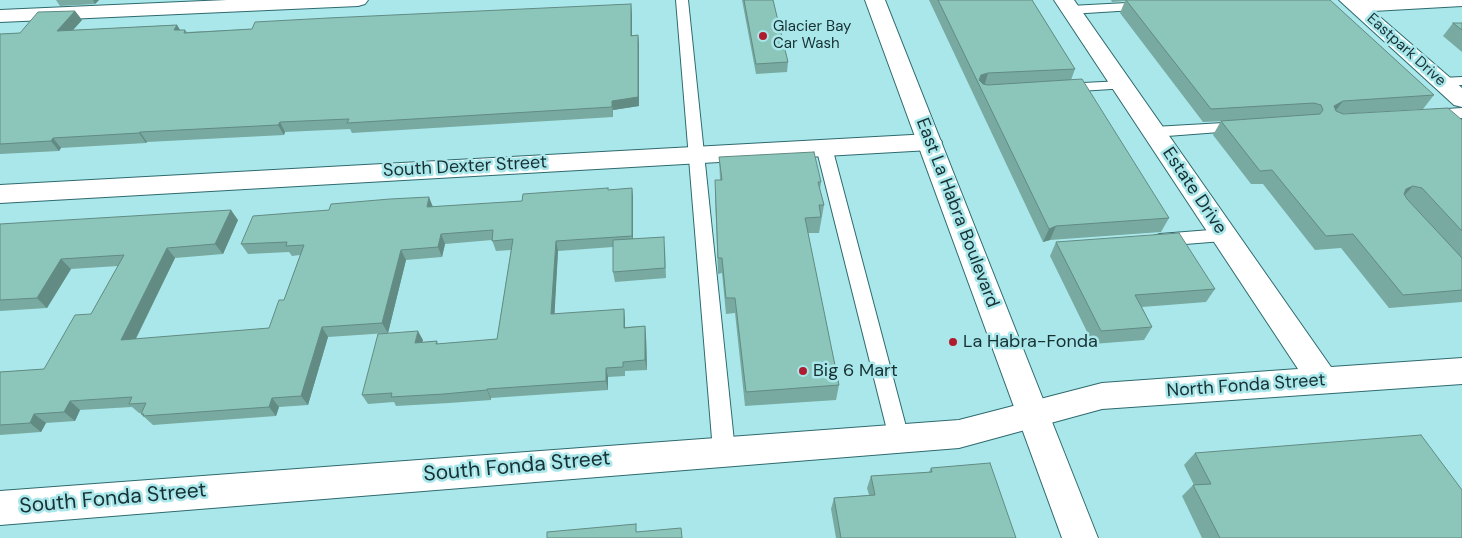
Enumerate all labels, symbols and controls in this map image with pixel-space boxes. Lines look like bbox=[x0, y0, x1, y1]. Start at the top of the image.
street label: Eastpark Drive bbox=[1363, 10, 1449, 90]
place label: Glacier Bay Car Wash bbox=[773, 18, 851, 53]
marker: Glacier Bay Car Wash bbox=[757, 30, 769, 42]
street label: East La Habra Boulevard bbox=[911, 115, 1003, 311]
street label: Estate Drive bbox=[1157, 144, 1231, 238]
street label: South Dexter Street bbox=[382, 152, 548, 182]
place label: La Habra-Fonda bbox=[963, 331, 1098, 353]
marker: La Habra-Fonda bbox=[947, 336, 959, 348]
place label: Big 6 Mart bbox=[813, 360, 898, 382]
marker: Big 6 Mart bbox=[797, 365, 809, 377]
street label: North Fonda Street bbox=[1166, 370, 1326, 402]
street label: South Fonda Street bbox=[422, 446, 612, 488]
street label: South Fonda Street bbox=[18, 478, 208, 520]

